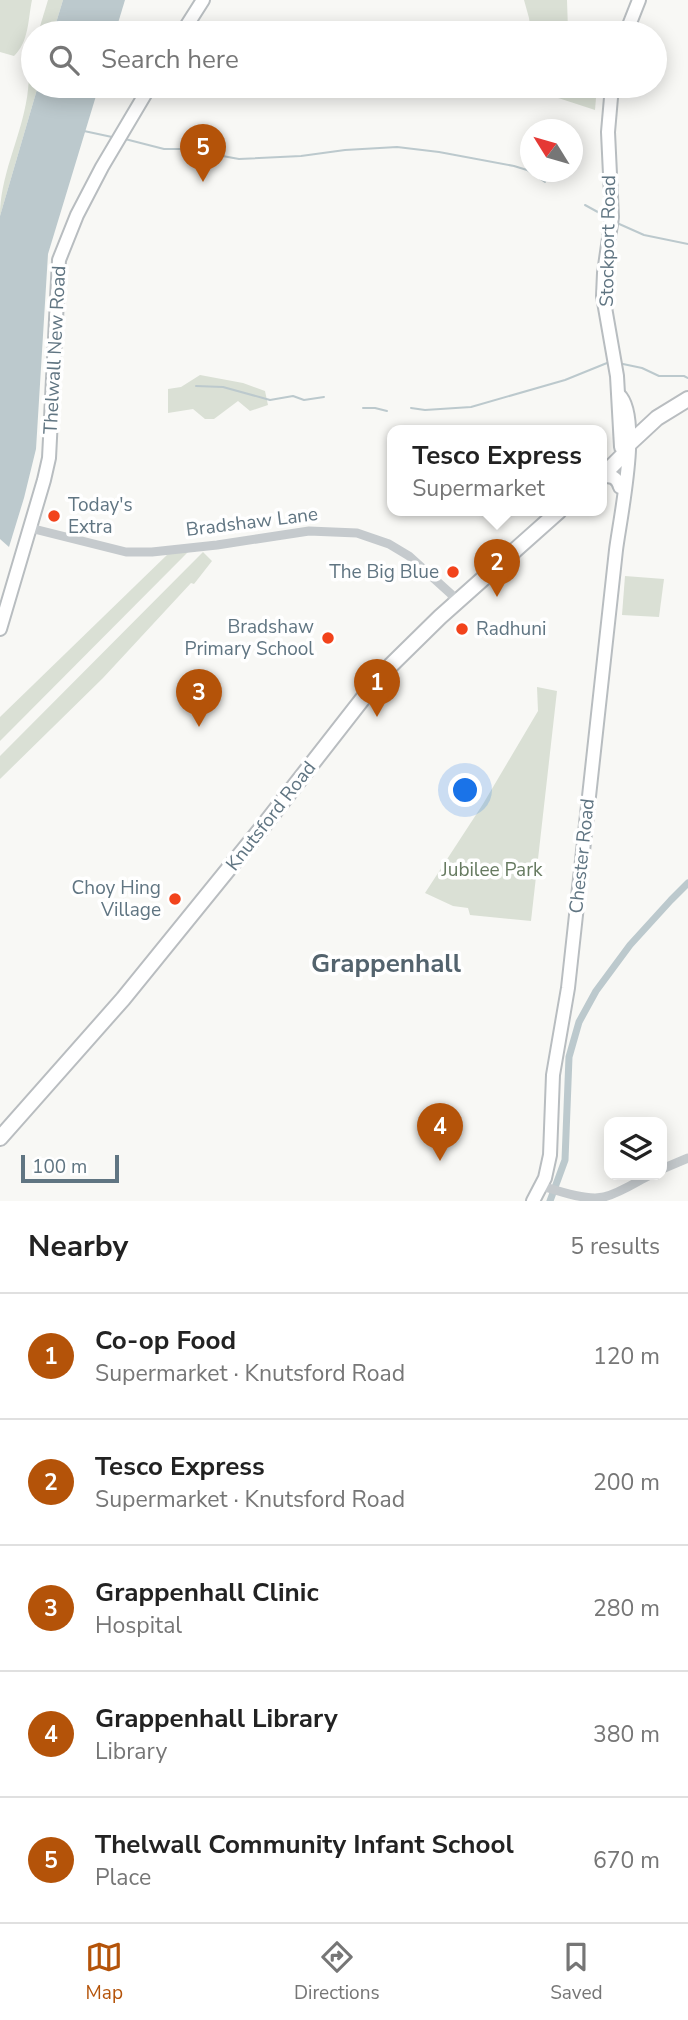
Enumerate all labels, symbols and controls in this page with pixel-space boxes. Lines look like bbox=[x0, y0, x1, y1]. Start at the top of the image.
search box bbox=[21, 21, 667, 98]
icon: search bbox=[45, 41, 83, 79]
text: Search here bbox=[101, 42, 239, 77]
north arrow bbox=[520, 119, 583, 182]
pin: 5 bbox=[180, 124, 226, 182]
street label: Stockport Road bbox=[594, 175, 622, 307]
street label: Thelwall New Road bbox=[38, 265, 72, 435]
popup bbox=[387, 425, 607, 516]
text: Tesco Express bbox=[412, 438, 582, 473]
text: Supermarket bbox=[412, 473, 545, 504]
place label: Today's Extra bbox=[68, 492, 133, 540]
street label: Bradshaw Lane bbox=[185, 501, 319, 543]
marker: Today's Extra bbox=[46, 508, 62, 524]
pin: 2 bbox=[474, 539, 520, 597]
place label: The Big Blue bbox=[329, 559, 439, 585]
marker: The Big Blue bbox=[445, 564, 461, 580]
place label: Bradshaw Primary School bbox=[185, 614, 314, 662]
place label: Radhuni bbox=[476, 616, 546, 642]
marker: Radhuni bbox=[454, 621, 470, 637]
marker: Bradshaw Primary School bbox=[320, 630, 336, 646]
pin: 1 bbox=[354, 659, 400, 717]
pin: 3 bbox=[176, 669, 222, 727]
street label: Knutsford Road bbox=[220, 756, 322, 876]
your location bbox=[448, 773, 482, 807]
street label: Chester Road bbox=[563, 797, 601, 915]
park label: Jubilee Park bbox=[441, 857, 543, 883]
place label: Choy Hing Village bbox=[72, 875, 161, 923]
marker: Choy Hing Village bbox=[167, 891, 183, 907]
district label: Grappenhall bbox=[311, 946, 462, 981]
pin: 4 bbox=[417, 1103, 463, 1161]
map controls bbox=[604, 1117, 667, 1180]
button: layers bbox=[604, 1117, 667, 1180]
scale bar bbox=[21, 1152, 119, 1184]
text: 100 m bbox=[32, 1154, 87, 1180]
text: Nearby bbox=[28, 1226, 128, 1267]
text: 5 results bbox=[570, 1231, 660, 1262]
text: Co-op Food bbox=[95, 1323, 236, 1358]
text: 1 bbox=[44, 1341, 58, 1372]
text: 120 m bbox=[593, 1341, 660, 1372]
text: Supermarket · Knutsford Road bbox=[95, 1358, 405, 1389]
text: Tesco Express bbox=[95, 1449, 265, 1484]
text: 2 bbox=[44, 1467, 58, 1498]
text: 200 m bbox=[593, 1467, 660, 1498]
text: Supermarket · Knutsford Road bbox=[95, 1484, 405, 1515]
text: Grappenhall Clinic bbox=[95, 1575, 319, 1610]
text: 3 bbox=[44, 1593, 58, 1624]
text: 280 m bbox=[593, 1593, 660, 1624]
text: Hospital bbox=[95, 1610, 182, 1641]
text: Grappenhall Library bbox=[95, 1701, 338, 1736]
text: 4 bbox=[44, 1719, 58, 1750]
text: 380 m bbox=[593, 1719, 660, 1750]
text: Library bbox=[95, 1736, 167, 1767]
text: Thelwall Community Infant School bbox=[95, 1827, 514, 1862]
text: 5 bbox=[44, 1845, 58, 1876]
text: 670 m bbox=[593, 1845, 660, 1876]
text: Place bbox=[95, 1862, 151, 1893]
tab: Map bbox=[85, 1938, 123, 2006]
tab: Directions bbox=[294, 1938, 380, 2006]
tab: Saved bbox=[550, 1938, 603, 2006]

